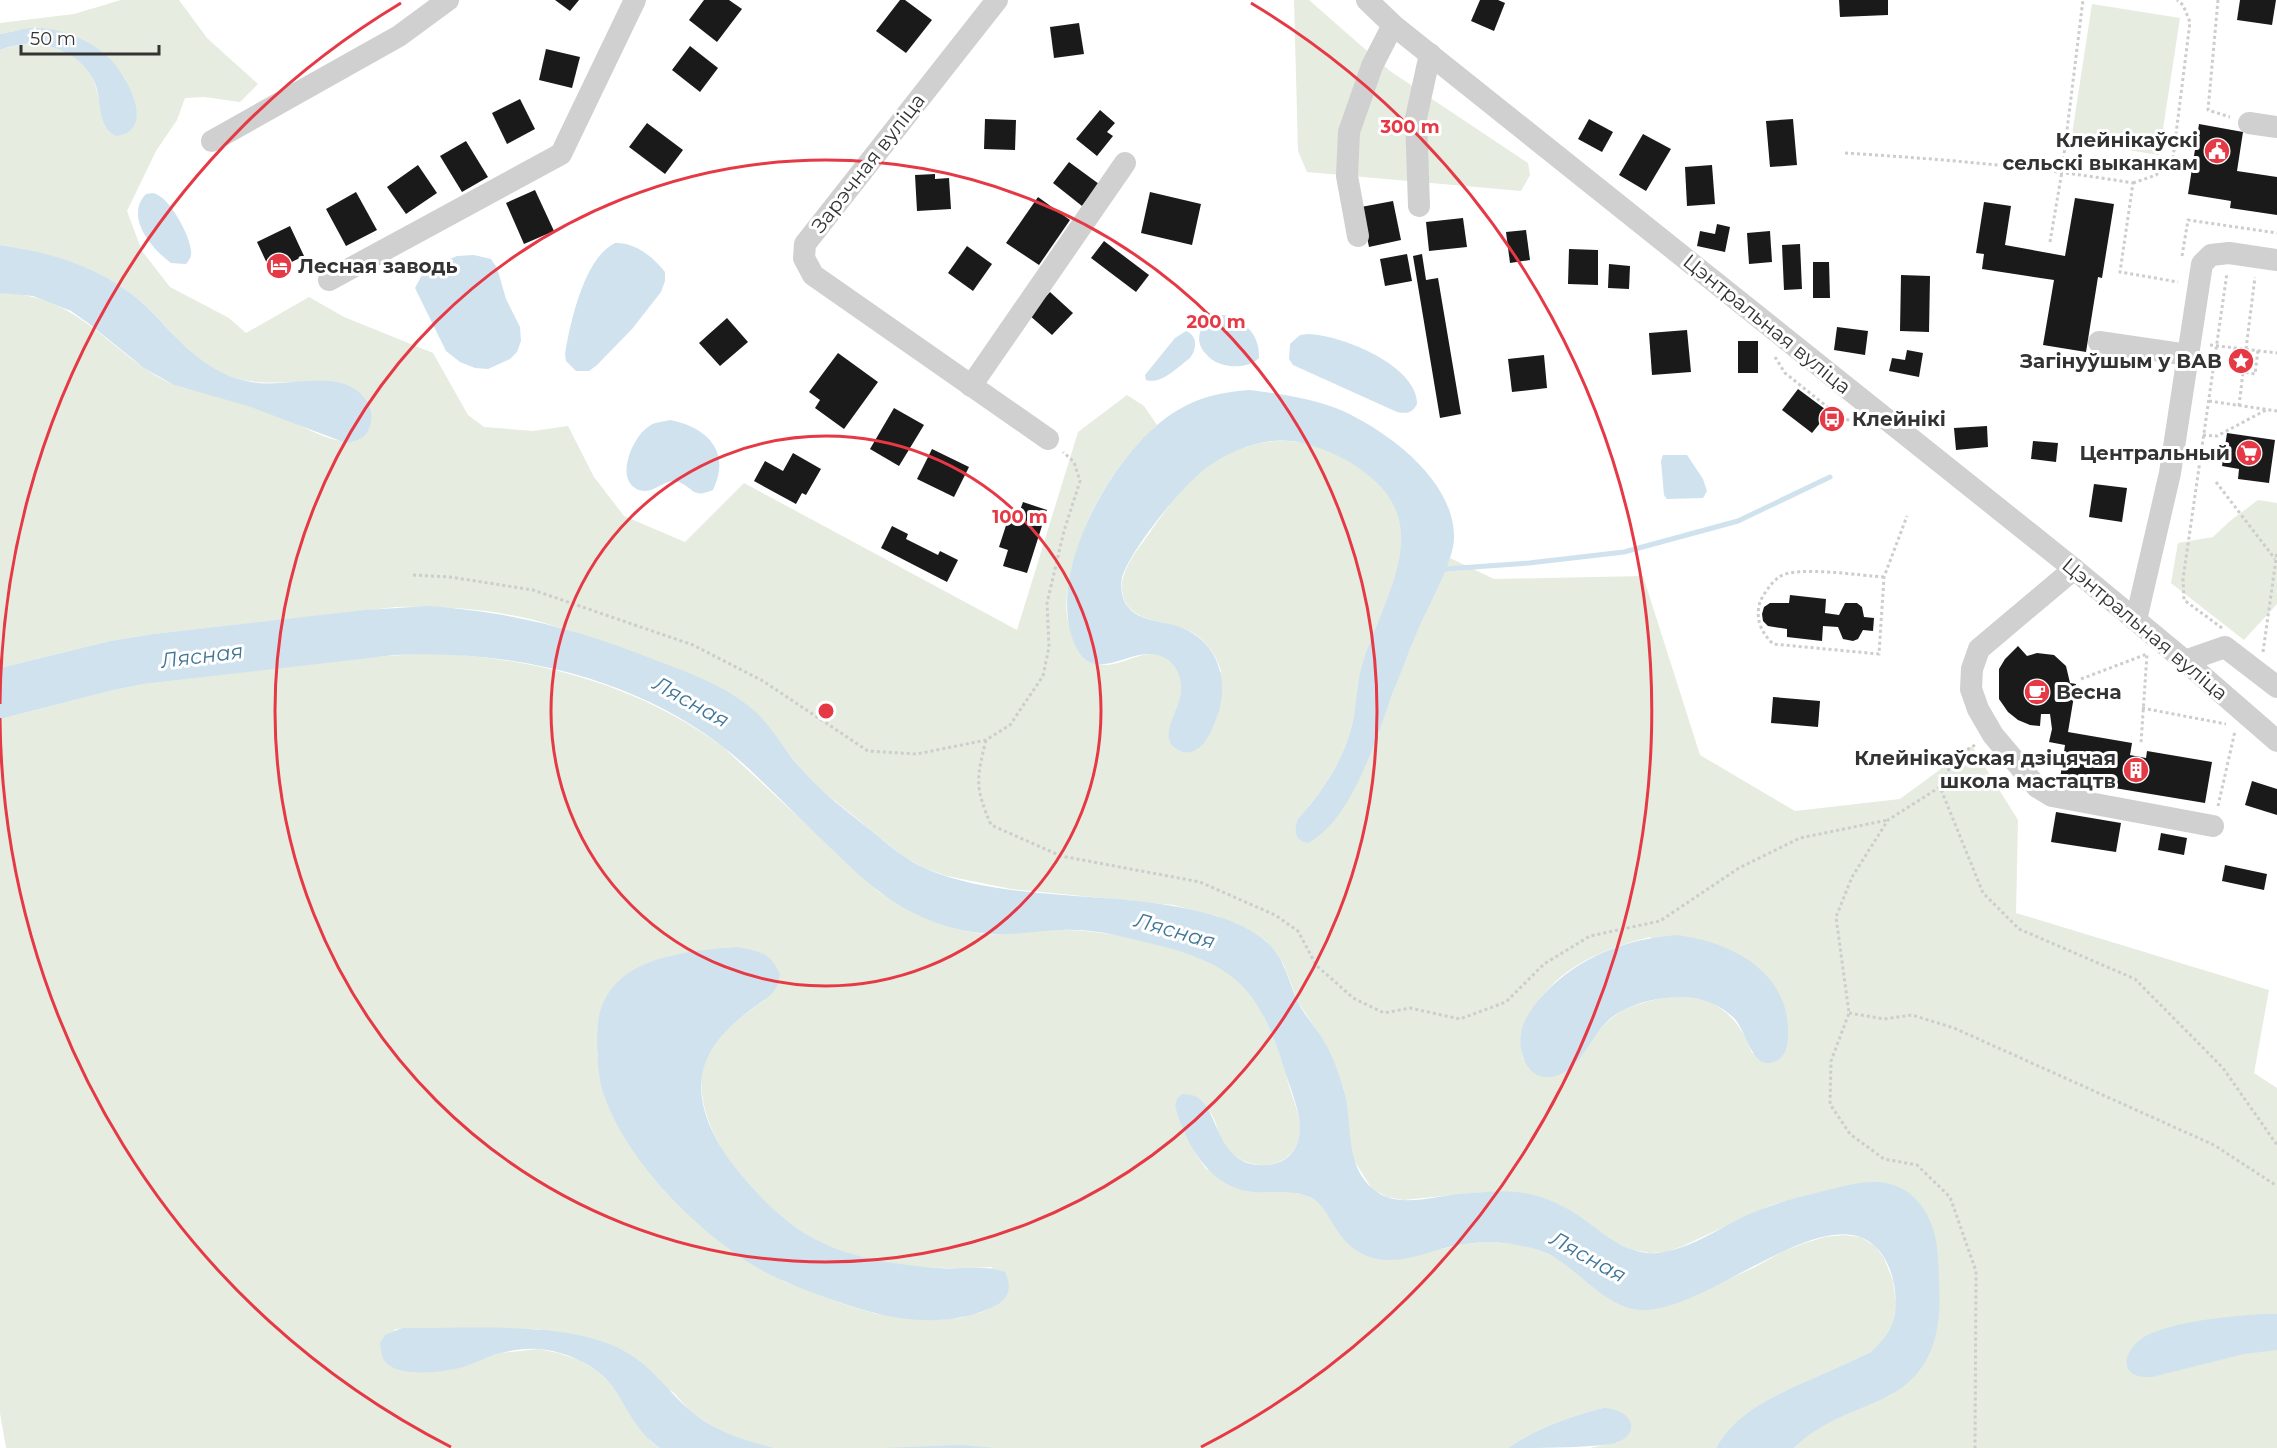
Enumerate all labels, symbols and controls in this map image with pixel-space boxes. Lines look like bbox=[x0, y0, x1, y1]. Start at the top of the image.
scale bar bbox=[21, 18, 159, 56]
text: 50 m bbox=[30, 28, 76, 50]
street label: Зарэчная вуліца bbox=[806, 89, 930, 237]
text: 300 m bbox=[1379, 116, 1440, 138]
place label: Клейнікаўскі сельскі выканкам bbox=[2002, 128, 2198, 175]
public building icon: Клейнікаўскі сельскі выканкам bbox=[2202, 136, 2232, 166]
street label: Цэнтральная вуліца bbox=[1678, 249, 1856, 399]
hotel icon: Лесная заводь bbox=[264, 251, 294, 281]
place label: Лесная заводь bbox=[298, 254, 458, 278]
text: 200 m bbox=[1186, 311, 1246, 333]
place icon: Загінуўшым у ВАВ bbox=[2226, 346, 2256, 376]
place label: Загінуўшым у ВАВ bbox=[2019, 349, 2222, 373]
bus stop icon: Клейнікі bbox=[1817, 404, 1847, 434]
place label: Клейнікі bbox=[1852, 407, 1946, 431]
supermarket icon: Центральный bbox=[2234, 438, 2264, 468]
place label: Центральный bbox=[2079, 441, 2230, 465]
text: 100 m bbox=[992, 506, 1048, 528]
street label: Цэнтральная вуліца bbox=[2057, 553, 2233, 705]
water label: Лясная bbox=[158, 638, 245, 673]
water label: Лясная bbox=[648, 670, 733, 733]
cafe icon: Весна bbox=[2022, 677, 2052, 707]
place label: Весна bbox=[2056, 680, 2122, 704]
centre of rings bbox=[816, 701, 836, 721]
place label: Клейнікаўская дзіцячая школа мастацтв bbox=[1854, 746, 2116, 793]
building icon: Клейнікаўская дзіцячая школа мастацтв bbox=[2121, 755, 2151, 785]
water label: Лясная bbox=[1131, 907, 1218, 954]
water label: Лясная bbox=[1545, 1225, 1630, 1288]

